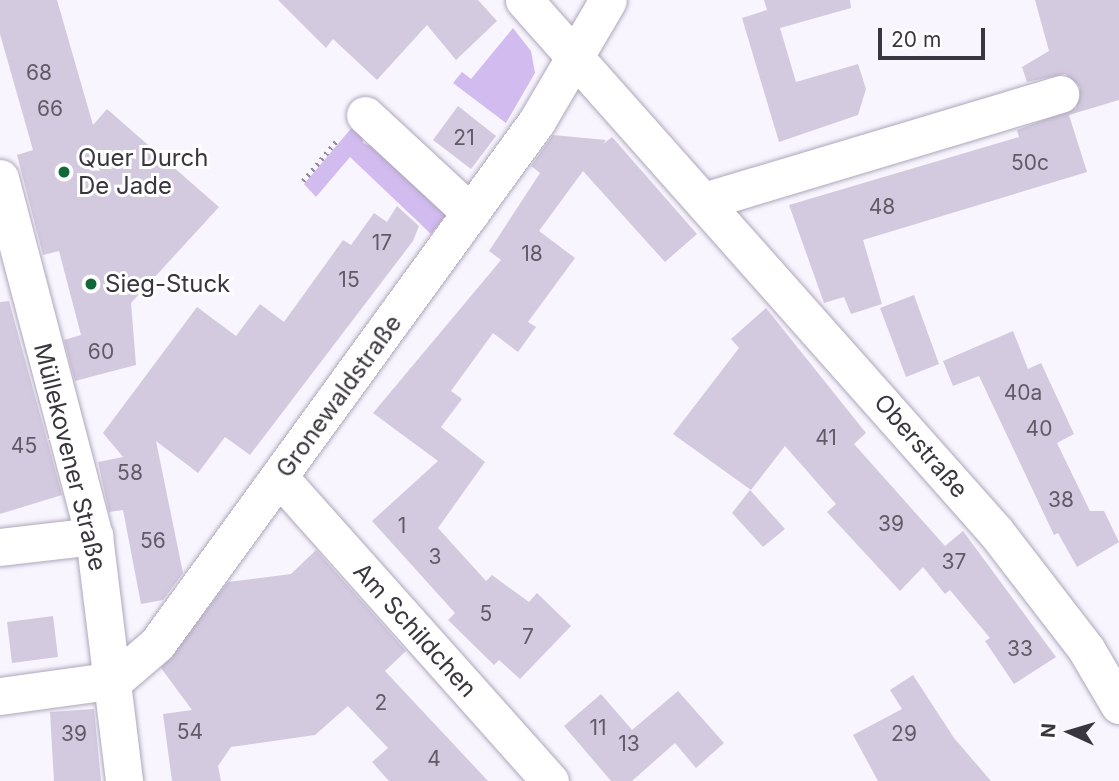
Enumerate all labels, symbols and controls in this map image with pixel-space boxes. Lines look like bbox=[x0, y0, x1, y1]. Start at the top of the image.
scale bar bbox=[881, 14, 988, 58]
text: 20 m bbox=[891, 27, 941, 52]
house number: 68 bbox=[26, 60, 52, 86]
house number: 66 bbox=[37, 96, 63, 122]
house number: 21 bbox=[453, 125, 475, 151]
place label: Quer Durch De Jade bbox=[78, 144, 208, 200]
house number: 50c bbox=[1011, 150, 1049, 176]
marker: Quer Durch De Jade bbox=[56, 164, 72, 180]
house number: 48 bbox=[869, 194, 895, 220]
house number: 17 bbox=[372, 230, 392, 256]
house number: 18 bbox=[521, 241, 543, 267]
house number: 15 bbox=[338, 267, 360, 293]
place label: Sieg-Stuck bbox=[105, 270, 230, 298]
marker: Sieg-Stuck bbox=[83, 276, 99, 292]
street label: Gronewaldstraße bbox=[270, 309, 408, 483]
house number: 60 bbox=[88, 339, 114, 365]
street label: Müllekovener Straße bbox=[28, 340, 112, 574]
house number: 40a bbox=[1004, 380, 1042, 406]
street label: Oberstraße bbox=[868, 388, 974, 504]
house number: 40 bbox=[1026, 416, 1052, 442]
house number: 41 bbox=[815, 425, 837, 451]
house number: 45 bbox=[11, 433, 37, 459]
house number: 58 bbox=[117, 460, 143, 486]
house number: 38 bbox=[1048, 487, 1074, 513]
house number: 39 bbox=[878, 511, 904, 537]
house number: 1 bbox=[398, 513, 406, 539]
house number: 56 bbox=[140, 528, 166, 554]
house number: 3 bbox=[429, 544, 441, 570]
house number: 37 bbox=[942, 549, 966, 575]
street label: Am Schildchen bbox=[347, 557, 483, 703]
house number: 5 bbox=[480, 601, 492, 627]
house number: 7 bbox=[522, 624, 534, 650]
house number: 33 bbox=[1007, 636, 1033, 662]
house number: 2 bbox=[375, 690, 387, 716]
north arrow bbox=[1035, 697, 1105, 767]
house number: 11 bbox=[589, 715, 607, 741]
house number: 54 bbox=[177, 719, 203, 745]
house number: 39 bbox=[61, 721, 87, 747]
house number: 29 bbox=[891, 721, 917, 747]
text: N bbox=[1037, 722, 1061, 739]
house number: 13 bbox=[618, 731, 640, 757]
house number: 4 bbox=[427, 746, 441, 772]

